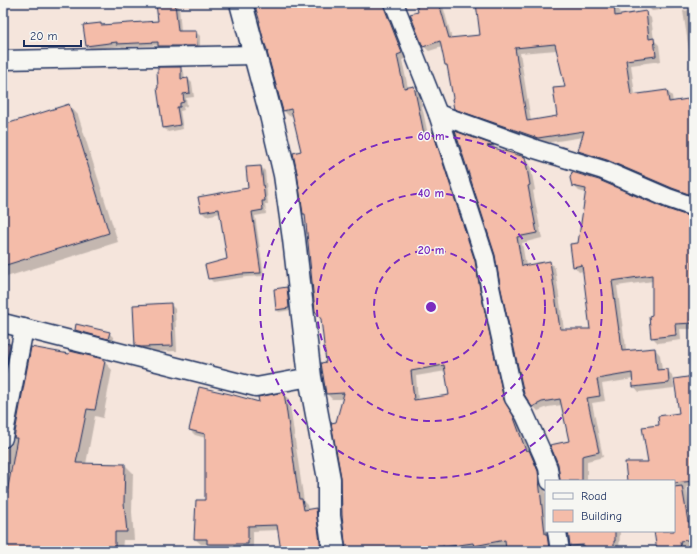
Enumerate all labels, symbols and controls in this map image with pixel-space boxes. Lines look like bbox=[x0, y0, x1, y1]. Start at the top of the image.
scale bar bbox=[24, 22, 81, 48]
text: 20 m bbox=[30, 29, 58, 43]
text: 60 m bbox=[418, 129, 444, 143]
text: 40 m bbox=[418, 186, 444, 200]
text: 20 m bbox=[418, 243, 444, 257]
centre of rings bbox=[424, 300, 438, 314]
legend bbox=[545, 480, 675, 532]
text: Road bbox=[581, 489, 607, 503]
text: Building bbox=[581, 509, 622, 523]

